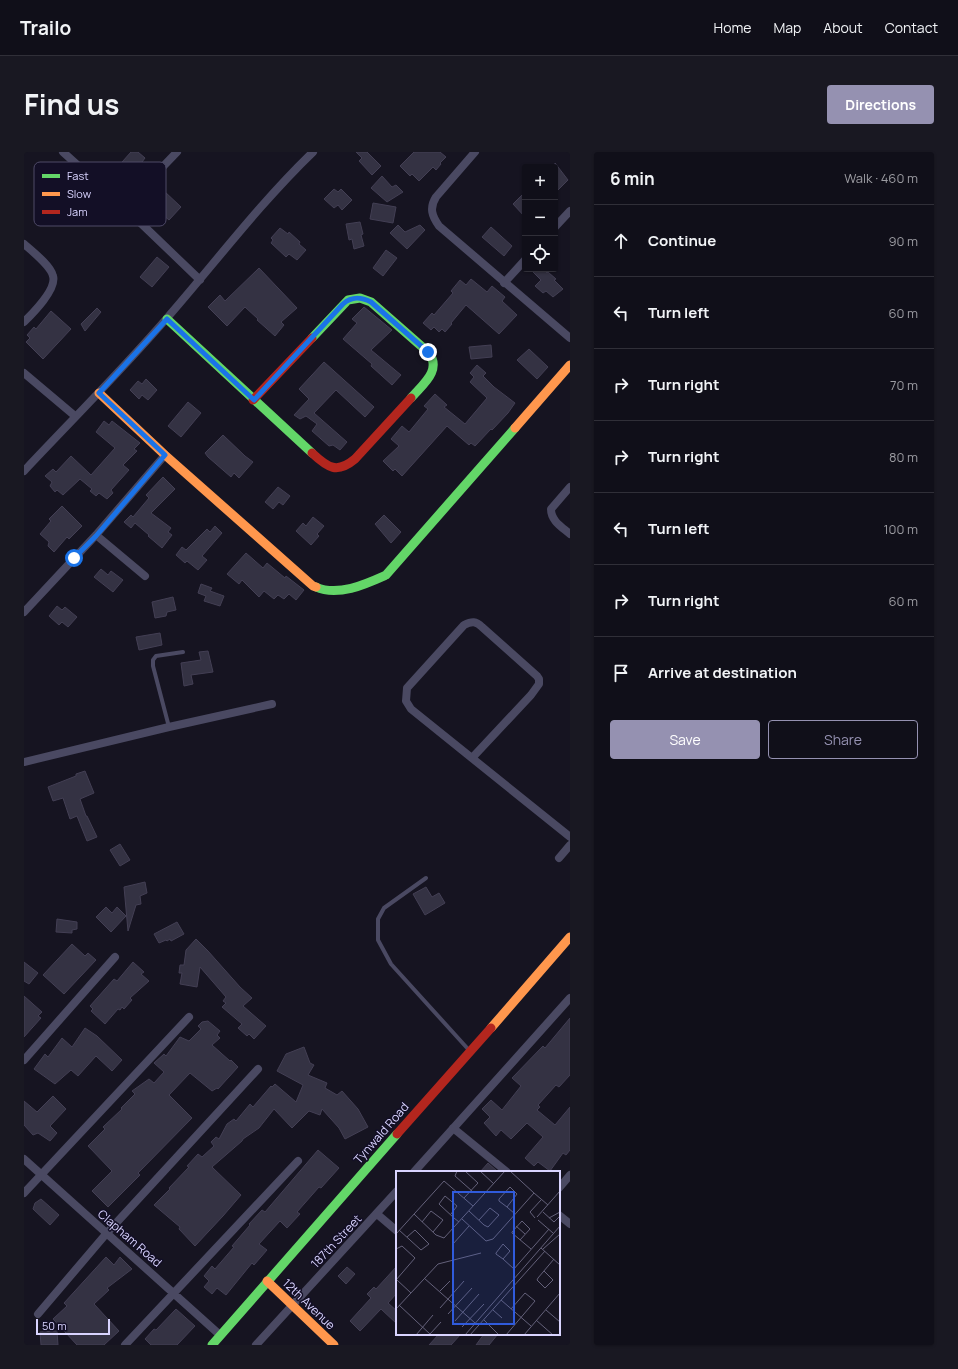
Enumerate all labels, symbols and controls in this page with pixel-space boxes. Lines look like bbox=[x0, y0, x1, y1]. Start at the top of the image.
text: Trailo bbox=[20, 15, 71, 41]
text: Home bbox=[714, 18, 751, 37]
text: Map bbox=[773, 18, 801, 37]
text: About bbox=[823, 18, 863, 37]
text: Contact bbox=[885, 18, 938, 37]
text: Find us bbox=[24, 85, 119, 123]
button: Directions bbox=[827, 85, 934, 124]
legend bbox=[34, 162, 166, 226]
map controls bbox=[522, 164, 558, 272]
button: + bbox=[522, 164, 558, 200]
text: 6 min bbox=[610, 167, 655, 190]
text: Fast bbox=[67, 168, 89, 183]
text: Walk · 460 m bbox=[844, 169, 918, 187]
text: Slow bbox=[67, 186, 92, 201]
button: − bbox=[522, 200, 558, 236]
text: Jam bbox=[67, 204, 88, 219]
icon: ahead bbox=[610, 230, 632, 252]
text: Continue bbox=[648, 230, 716, 251]
text: 90 m bbox=[888, 232, 918, 250]
button: locate bbox=[522, 236, 558, 272]
icon: left bbox=[610, 302, 632, 324]
text: Turn left bbox=[648, 302, 710, 323]
text: 60 m bbox=[888, 304, 918, 322]
route end bbox=[419, 343, 437, 361]
icon: right bbox=[610, 374, 632, 396]
text: Turn right bbox=[648, 374, 719, 395]
text: 70 m bbox=[890, 376, 918, 394]
icon: right bbox=[610, 446, 632, 468]
text: Turn right bbox=[648, 446, 719, 467]
text: 80 m bbox=[889, 448, 918, 466]
icon: left bbox=[610, 518, 632, 540]
text: Turn left bbox=[648, 518, 710, 539]
text: 100 m bbox=[883, 520, 918, 538]
route start bbox=[65, 549, 83, 567]
icon: right bbox=[610, 590, 632, 612]
text: Turn right bbox=[648, 590, 719, 611]
text: 60 m bbox=[888, 592, 918, 610]
icon: arrive bbox=[610, 662, 632, 684]
text: Arrive at destination bbox=[648, 662, 797, 683]
button: Save bbox=[610, 720, 760, 759]
button: Share bbox=[768, 720, 918, 759]
street label: Tynwald Road bbox=[350, 1099, 412, 1167]
inset map bbox=[396, 1171, 560, 1335]
street label: Clapham Road bbox=[94, 1205, 166, 1271]
street label: 187th Street bbox=[307, 1210, 365, 1271]
street label: 12th Avenue bbox=[279, 1275, 339, 1333]
scale bar bbox=[36, 1317, 110, 1336]
text: 50 m bbox=[42, 1318, 67, 1333]

